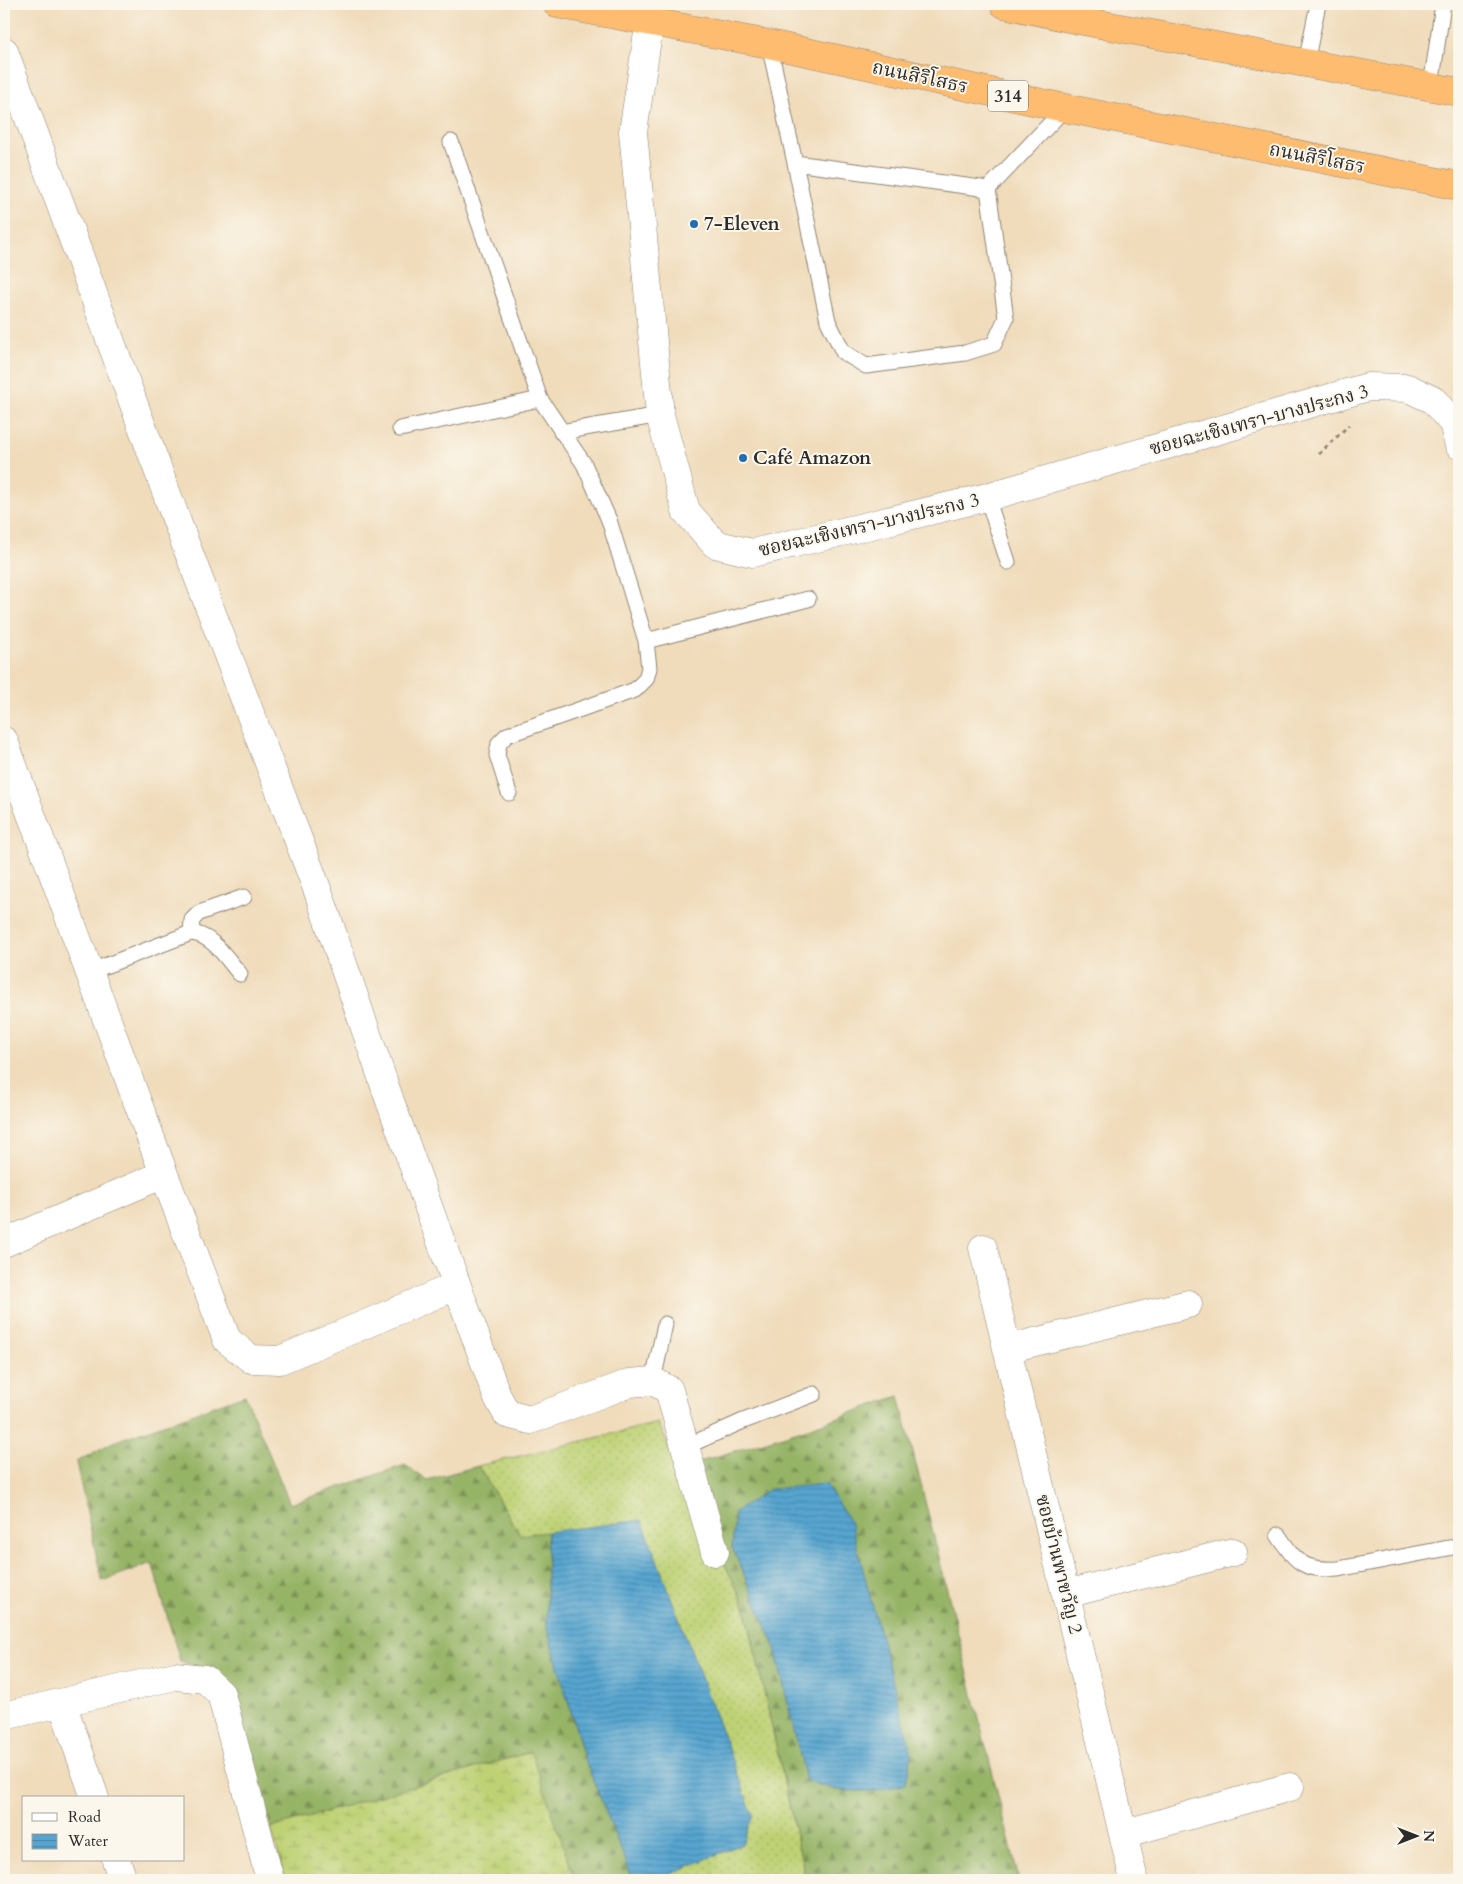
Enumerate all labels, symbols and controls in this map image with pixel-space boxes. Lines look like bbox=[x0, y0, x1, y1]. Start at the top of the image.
street label: ถนนสิริโสธร bbox=[870, 52, 971, 100]
road number: 314 bbox=[988, 80, 1028, 112]
street label: ถนนสิริโสธร bbox=[1267, 134, 1367, 180]
place label: 7-Eleven bbox=[704, 211, 780, 237]
marker: 7-Eleven bbox=[688, 218, 700, 230]
street label: ซอยฉะเชิงเทรา-บางประกง 3 bbox=[1146, 378, 1372, 462]
place label: Café Amazon bbox=[753, 445, 872, 471]
marker: Café Amazon bbox=[737, 452, 749, 464]
street label: ซอยฉะเชิงเทรา-บางประกง 3 bbox=[756, 487, 982, 563]
street label: ซอยบ้านพาขวัญ 2 bbox=[1029, 1492, 1089, 1637]
legend bbox=[22, 1796, 185, 1862]
text: Road bbox=[68, 1807, 101, 1827]
north arrow bbox=[1390, 1812, 1440, 1862]
text: N bbox=[1419, 1830, 1438, 1842]
text: Water bbox=[67, 1831, 109, 1851]

